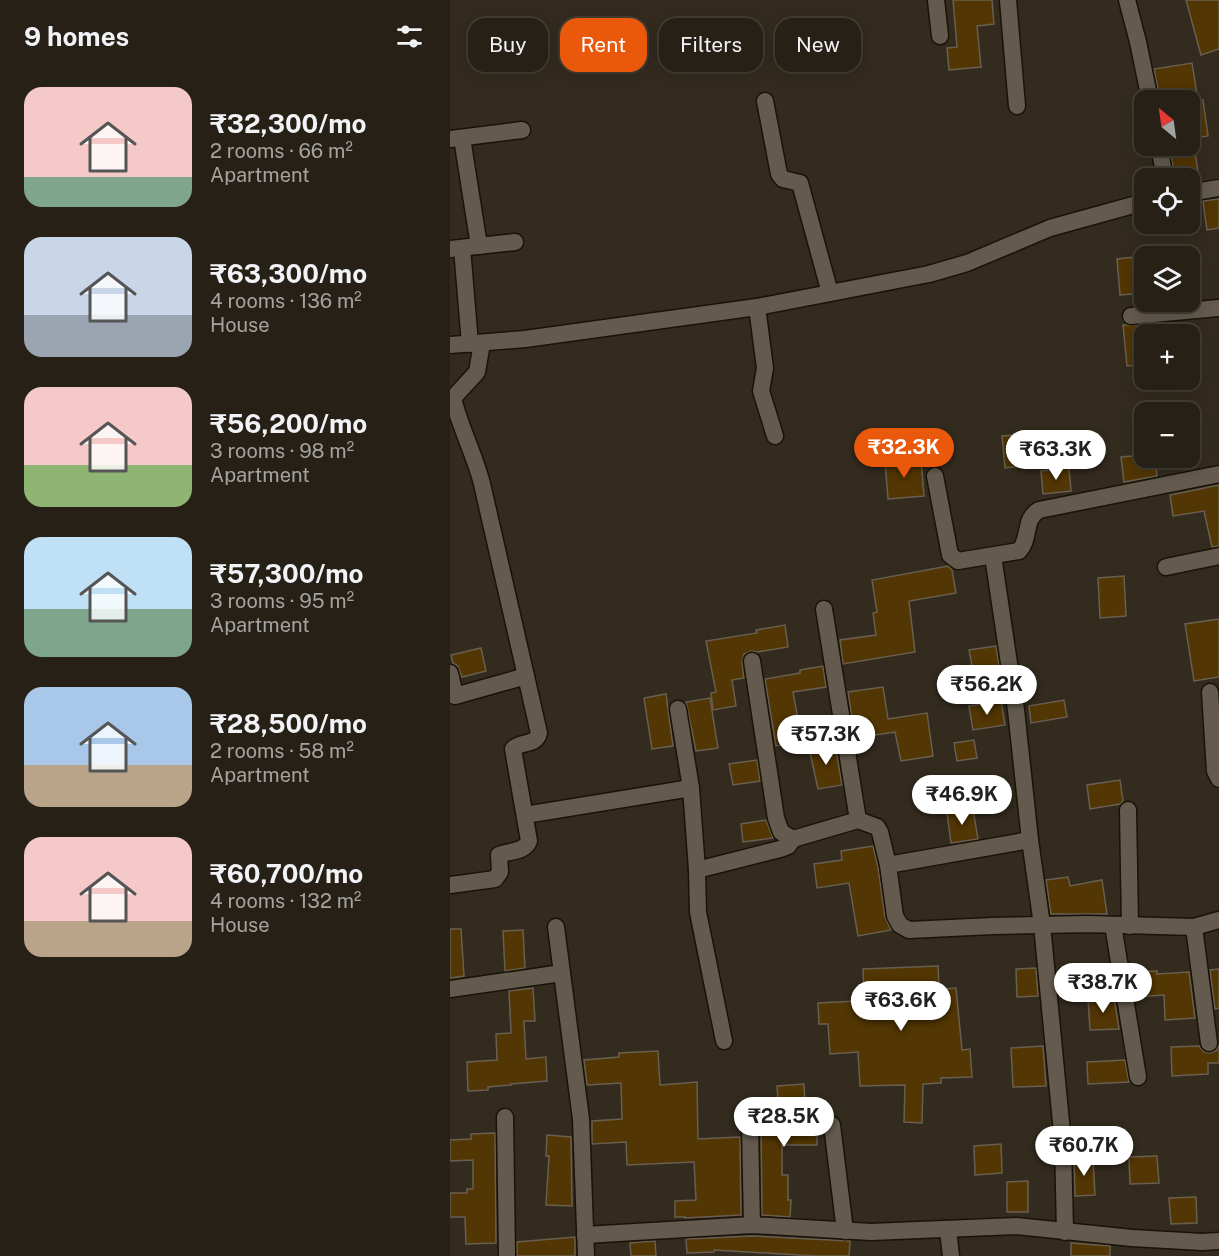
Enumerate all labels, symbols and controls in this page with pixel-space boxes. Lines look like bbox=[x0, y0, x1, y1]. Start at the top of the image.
chip: Buy bbox=[468, 18, 548, 72]
chip: Rent bbox=[560, 18, 647, 72]
chip: Filters bbox=[659, 18, 763, 72]
chip: New bbox=[775, 18, 861, 72]
icon: filters bbox=[393, 20, 426, 53]
text: 9 homes bbox=[24, 21, 129, 52]
north arrow bbox=[1134, 90, 1200, 156]
map controls bbox=[1134, 90, 1200, 468]
text: ₹32,300/mo bbox=[210, 108, 367, 139]
icon: home bbox=[72, 111, 144, 183]
text: 2 rooms · 66 m² bbox=[210, 139, 353, 163]
text: Apartment bbox=[210, 163, 310, 187]
button: locate bbox=[1134, 168, 1200, 234]
button: layers bbox=[1134, 246, 1200, 312]
text: ₹63,300/mo bbox=[210, 258, 367, 289]
icon: home bbox=[72, 261, 144, 333]
text: 4 rooms · 136 m² bbox=[210, 289, 362, 313]
text: House bbox=[210, 313, 270, 337]
button: + bbox=[1134, 324, 1200, 390]
button: − bbox=[1134, 402, 1200, 468]
text: ₹56,200/mo bbox=[210, 408, 367, 439]
icon: home bbox=[72, 411, 144, 483]
pin: ₹32.3K bbox=[855, 428, 953, 479]
pin: ₹63.3K bbox=[1007, 430, 1105, 481]
text: ₹32.3K bbox=[868, 435, 940, 459]
text: ₹63.3K bbox=[1020, 437, 1092, 461]
text: 3 rooms · 98 m² bbox=[210, 439, 354, 463]
text: Apartment bbox=[210, 463, 310, 487]
text: ₹57,300/mo bbox=[210, 558, 364, 589]
icon: home bbox=[72, 561, 144, 633]
text: 3 rooms · 95 m² bbox=[210, 589, 354, 613]
text: Apartment bbox=[210, 613, 310, 637]
pin: ₹56.2K bbox=[938, 665, 1036, 716]
text: ₹56.2K bbox=[951, 672, 1023, 696]
text: ₹28,500/mo bbox=[210, 708, 367, 739]
icon: home bbox=[72, 711, 144, 783]
pin: ₹57.3K bbox=[777, 715, 875, 766]
text: ₹57.3K bbox=[791, 722, 861, 746]
text: 2 rooms · 58 m² bbox=[210, 739, 354, 763]
text: Apartment bbox=[210, 763, 310, 787]
pin: ₹46.9K bbox=[913, 775, 1011, 826]
text: ₹46.9K bbox=[926, 782, 998, 806]
text: ₹60,700/mo bbox=[210, 858, 363, 889]
icon: home bbox=[72, 861, 144, 933]
text: 4 rooms · 132 m² bbox=[210, 889, 361, 913]
text: House bbox=[210, 913, 270, 937]
pin: ₹38.7K bbox=[1054, 963, 1152, 1014]
text: ₹38.7K bbox=[1068, 970, 1138, 994]
pin: ₹63.6K bbox=[852, 981, 950, 1032]
text: ₹63.6K bbox=[865, 988, 937, 1012]
pin: ₹28.5K bbox=[735, 1097, 833, 1148]
text: ₹28.5K bbox=[748, 1104, 820, 1128]
pin: ₹60.7K bbox=[1035, 1126, 1133, 1177]
text: ₹60.7K bbox=[1049, 1133, 1119, 1157]

